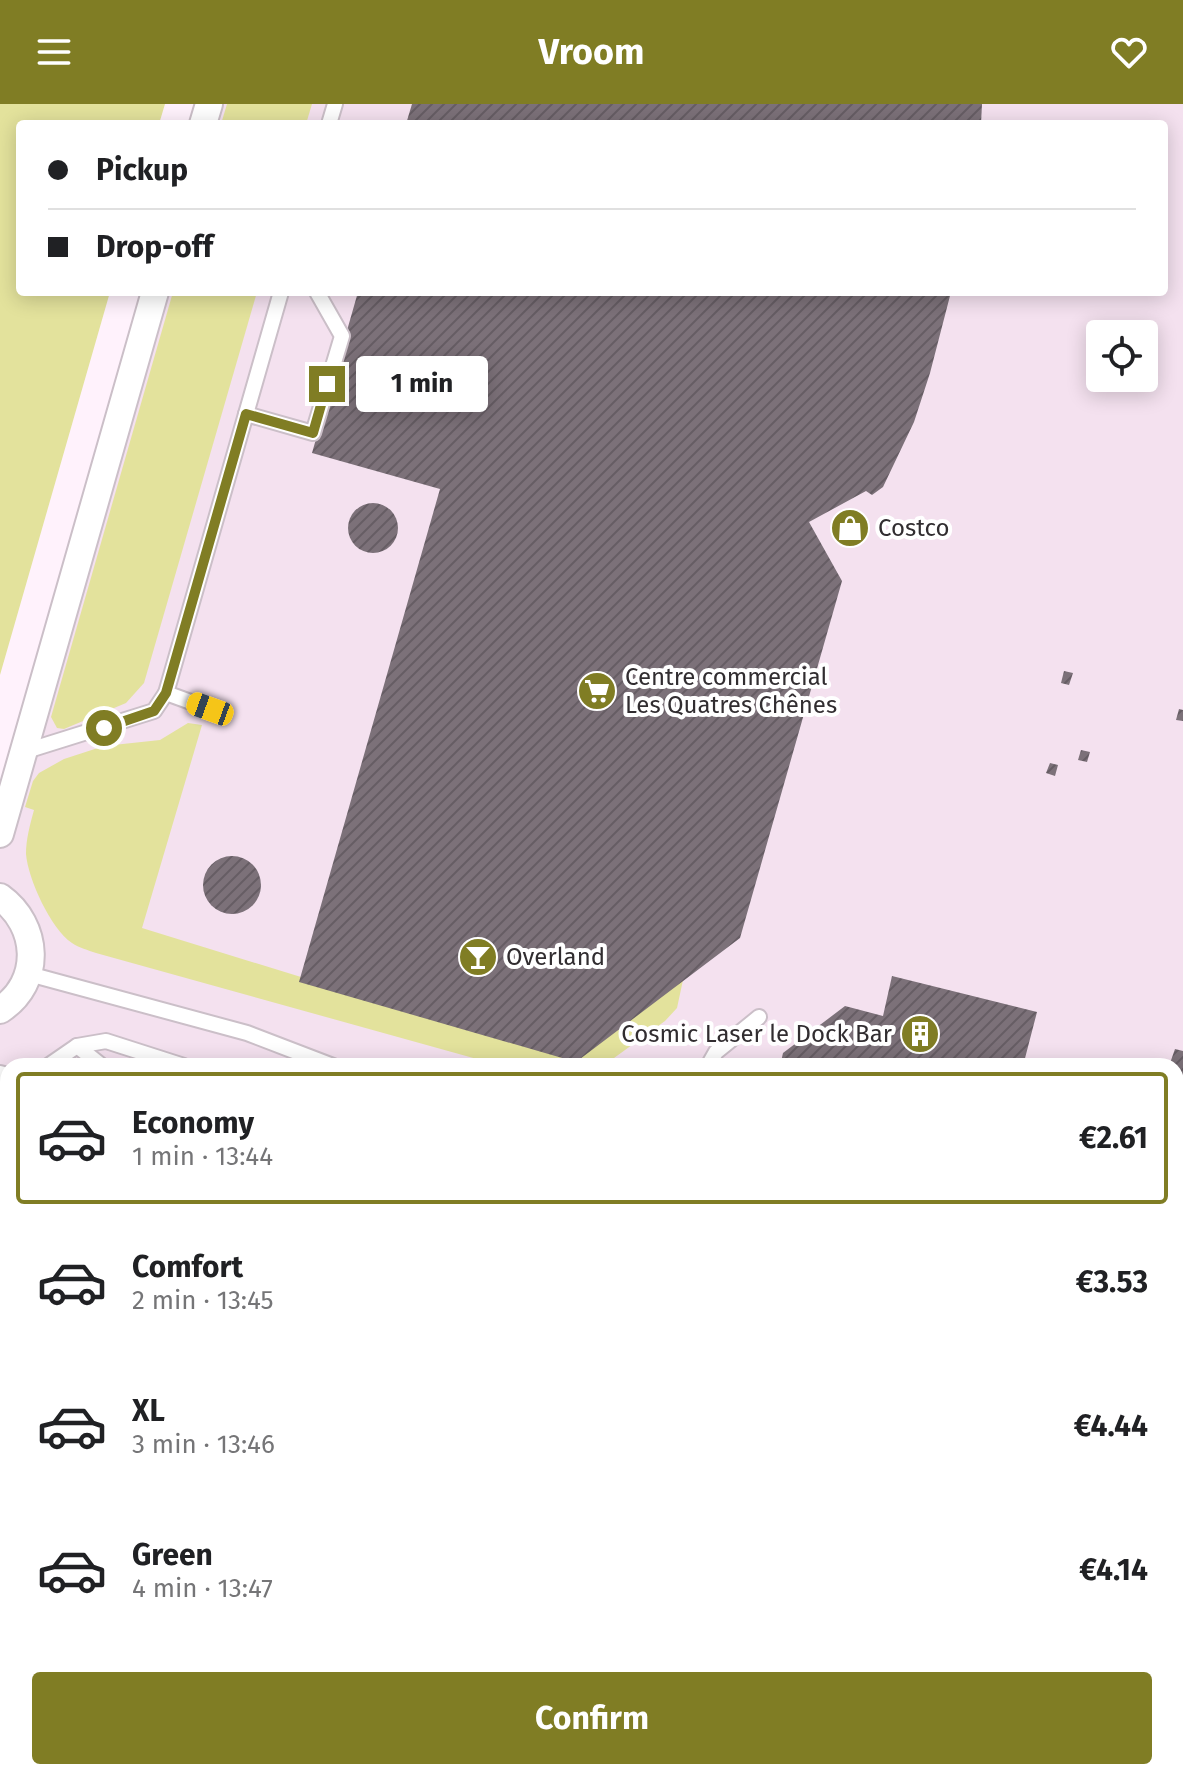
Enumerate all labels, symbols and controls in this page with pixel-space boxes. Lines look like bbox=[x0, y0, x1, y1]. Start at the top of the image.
icon: menu bbox=[32, 30, 76, 74]
text: Vroom bbox=[539, 30, 644, 74]
icon: heart bbox=[1107, 30, 1151, 74]
text: Pickup bbox=[96, 152, 188, 188]
text: Drop-off bbox=[96, 229, 213, 265]
map controls bbox=[1086, 320, 1158, 392]
button: locate bbox=[1086, 320, 1158, 392]
callout: 1 min bbox=[355, 356, 487, 412]
route end bbox=[309, 366, 345, 402]
text: 1 min bbox=[391, 368, 453, 399]
shop icon: Costco bbox=[829, 507, 871, 549]
place label: Costco bbox=[878, 514, 950, 542]
place label: Centre commercial Les Quatres Chênes bbox=[625, 663, 837, 719]
supermarket icon: Centre commercial Les Quatres Chênes bbox=[576, 670, 618, 712]
car bbox=[183, 690, 237, 728]
route start bbox=[86, 710, 122, 746]
bar icon: Overland bbox=[457, 936, 499, 978]
place label: Overland bbox=[506, 943, 605, 971]
building icon: Cosmic Laser le Dock Bar bbox=[899, 1013, 941, 1055]
place label: Cosmic Laser le Dock Bar bbox=[621, 1020, 893, 1048]
icon: car bbox=[36, 1102, 108, 1174]
text: Economy bbox=[132, 1105, 254, 1141]
text: €2.61 bbox=[1079, 1120, 1148, 1156]
text: 1 min · 13:44 bbox=[132, 1141, 273, 1172]
icon: car bbox=[36, 1246, 108, 1318]
text: Comfort bbox=[132, 1249, 243, 1285]
text: €3.53 bbox=[1076, 1264, 1148, 1300]
text: 2 min · 13:45 bbox=[132, 1285, 274, 1316]
icon: car bbox=[36, 1390, 108, 1462]
text: XL bbox=[132, 1393, 165, 1429]
text: €4.44 bbox=[1074, 1408, 1148, 1444]
text: 3 min · 13:46 bbox=[132, 1429, 275, 1460]
icon: car bbox=[36, 1534, 108, 1606]
text: Green bbox=[132, 1537, 213, 1573]
text: €4.14 bbox=[1079, 1552, 1148, 1588]
text: 4 min · 13:47 bbox=[132, 1573, 273, 1604]
button: Confirm bbox=[32, 1672, 1152, 1764]

